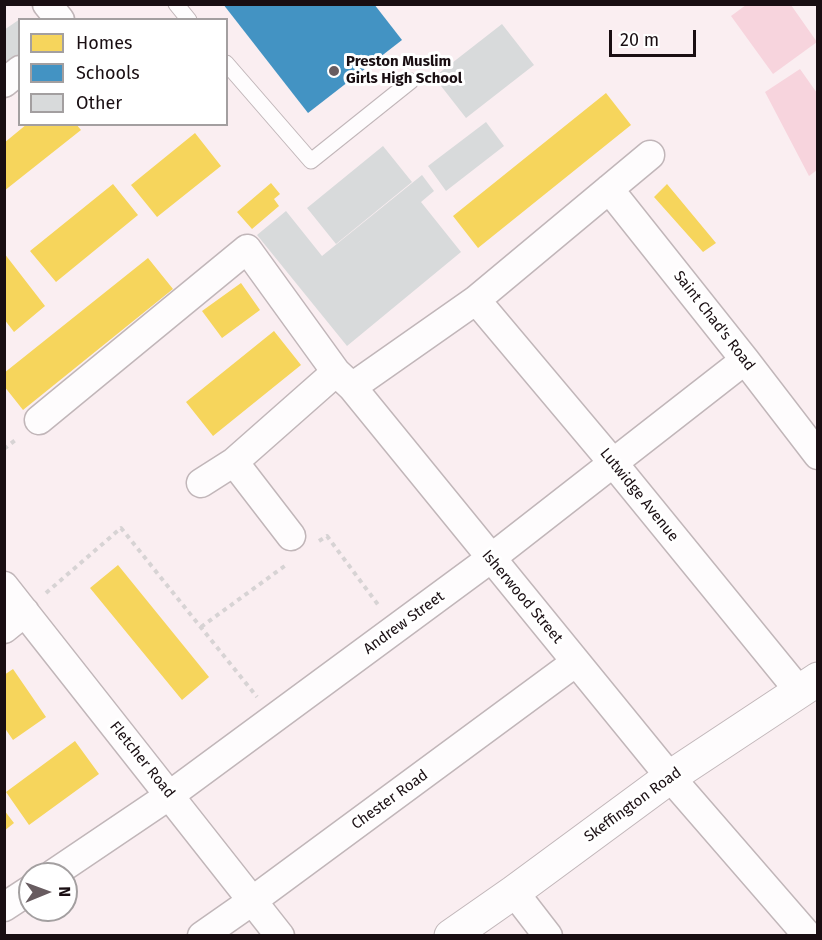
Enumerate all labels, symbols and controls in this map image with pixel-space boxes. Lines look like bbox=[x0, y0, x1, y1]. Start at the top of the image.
legend bbox=[18, 18, 228, 126]
scale bar bbox=[612, 18, 699, 56]
text: 20 m bbox=[620, 29, 659, 51]
text: Homes bbox=[76, 32, 132, 54]
place label: Preston Muslim Girls High School bbox=[346, 53, 462, 88]
text: Schools bbox=[76, 62, 140, 84]
marker: Preston Muslim Girls High School bbox=[327, 64, 341, 78]
text: Other bbox=[76, 92, 122, 114]
street label: Saint Chad's Road bbox=[669, 268, 759, 374]
street label: Lutwidge Avenue bbox=[596, 445, 682, 545]
street label: Isherwood Street bbox=[478, 547, 566, 647]
street label: Andrew Street bbox=[360, 588, 448, 658]
street label: Fletcher Road bbox=[106, 718, 178, 802]
street label: Skeffington Road bbox=[581, 764, 685, 846]
street label: Chester Road bbox=[348, 766, 432, 834]
north arrow bbox=[18, 862, 78, 922]
text: N bbox=[55, 886, 74, 897]

